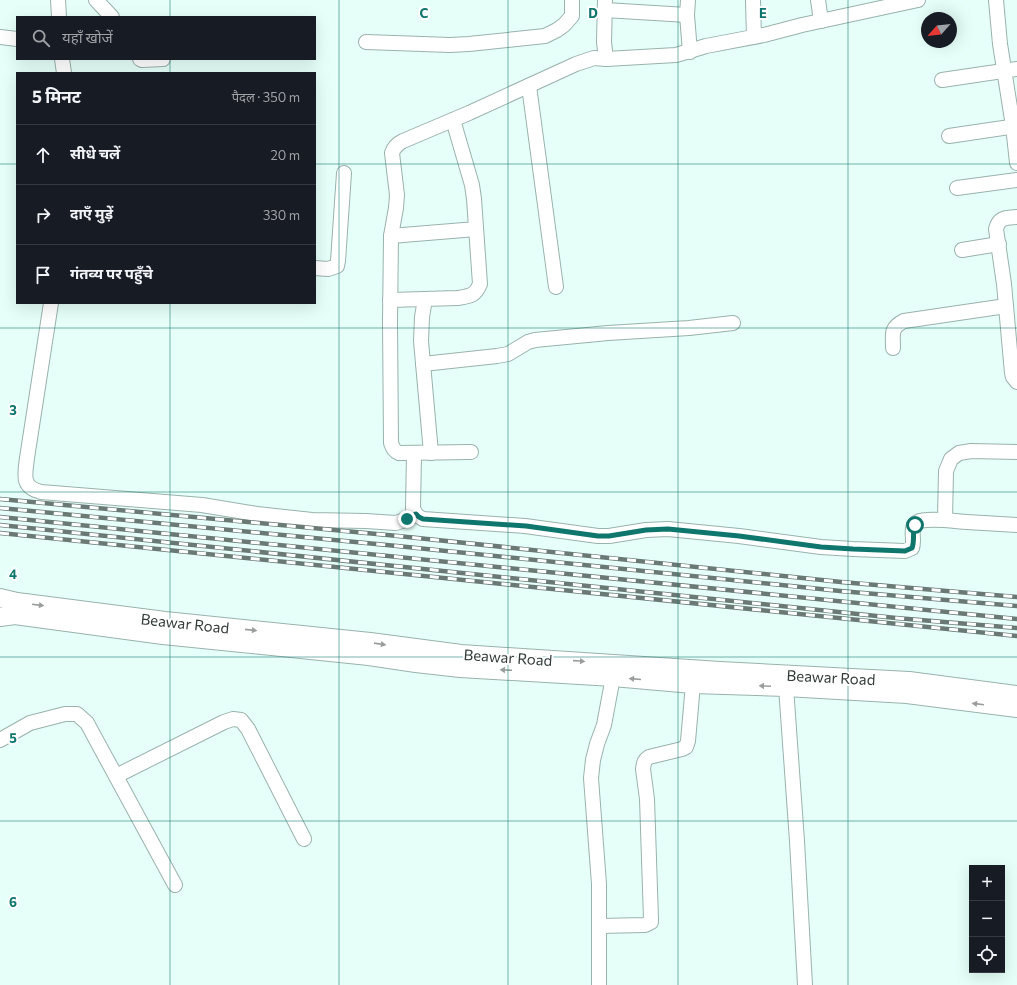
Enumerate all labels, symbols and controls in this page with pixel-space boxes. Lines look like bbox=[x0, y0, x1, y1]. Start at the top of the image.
text: C bbox=[420, 5, 429, 21]
text: D bbox=[588, 5, 598, 21]
text: E bbox=[759, 5, 767, 21]
north arrow bbox=[921, 12, 957, 48]
search box bbox=[16, 16, 316, 60]
icon: search bbox=[30, 27, 52, 49]
text: यहाँ खोजें bbox=[62, 28, 113, 46]
text: 5 मिनट bbox=[32, 86, 81, 107]
text: पैदल · 350 m bbox=[232, 89, 300, 105]
icon: ahead bbox=[32, 144, 54, 166]
text: सीधे चलें bbox=[70, 144, 120, 162]
text: 20 m bbox=[271, 147, 300, 163]
icon: right bbox=[32, 204, 54, 226]
text: दाएँ मुड़ें bbox=[70, 204, 113, 222]
text: 330 m bbox=[263, 207, 300, 223]
icon: arrive bbox=[32, 264, 54, 286]
text: गंतव्य पर पहुँचे bbox=[70, 264, 153, 282]
text: 3 bbox=[9, 402, 17, 418]
route end bbox=[398, 510, 416, 528]
route start bbox=[906, 516, 924, 534]
text: 4 bbox=[9, 566, 17, 582]
one-way arrow bbox=[32, 602, 44, 608]
street label: Beawar Road bbox=[140, 609, 230, 637]
one-way arrow bbox=[245, 627, 257, 633]
one-way arrow bbox=[374, 641, 386, 647]
street label: Beawar Road bbox=[463, 645, 553, 669]
one-way arrow bbox=[573, 658, 585, 665]
street label: Beawar Road bbox=[786, 666, 876, 688]
one-way arrow bbox=[500, 667, 512, 674]
one-way arrow bbox=[629, 675, 641, 682]
one-way arrow bbox=[759, 683, 771, 690]
one-way arrow bbox=[972, 700, 984, 707]
text: 5 bbox=[9, 730, 17, 746]
map controls bbox=[969, 865, 1005, 973]
button: + bbox=[969, 865, 1005, 901]
text: 6 bbox=[9, 894, 17, 910]
button: − bbox=[969, 901, 1005, 937]
button: locate bbox=[969, 937, 1005, 973]

